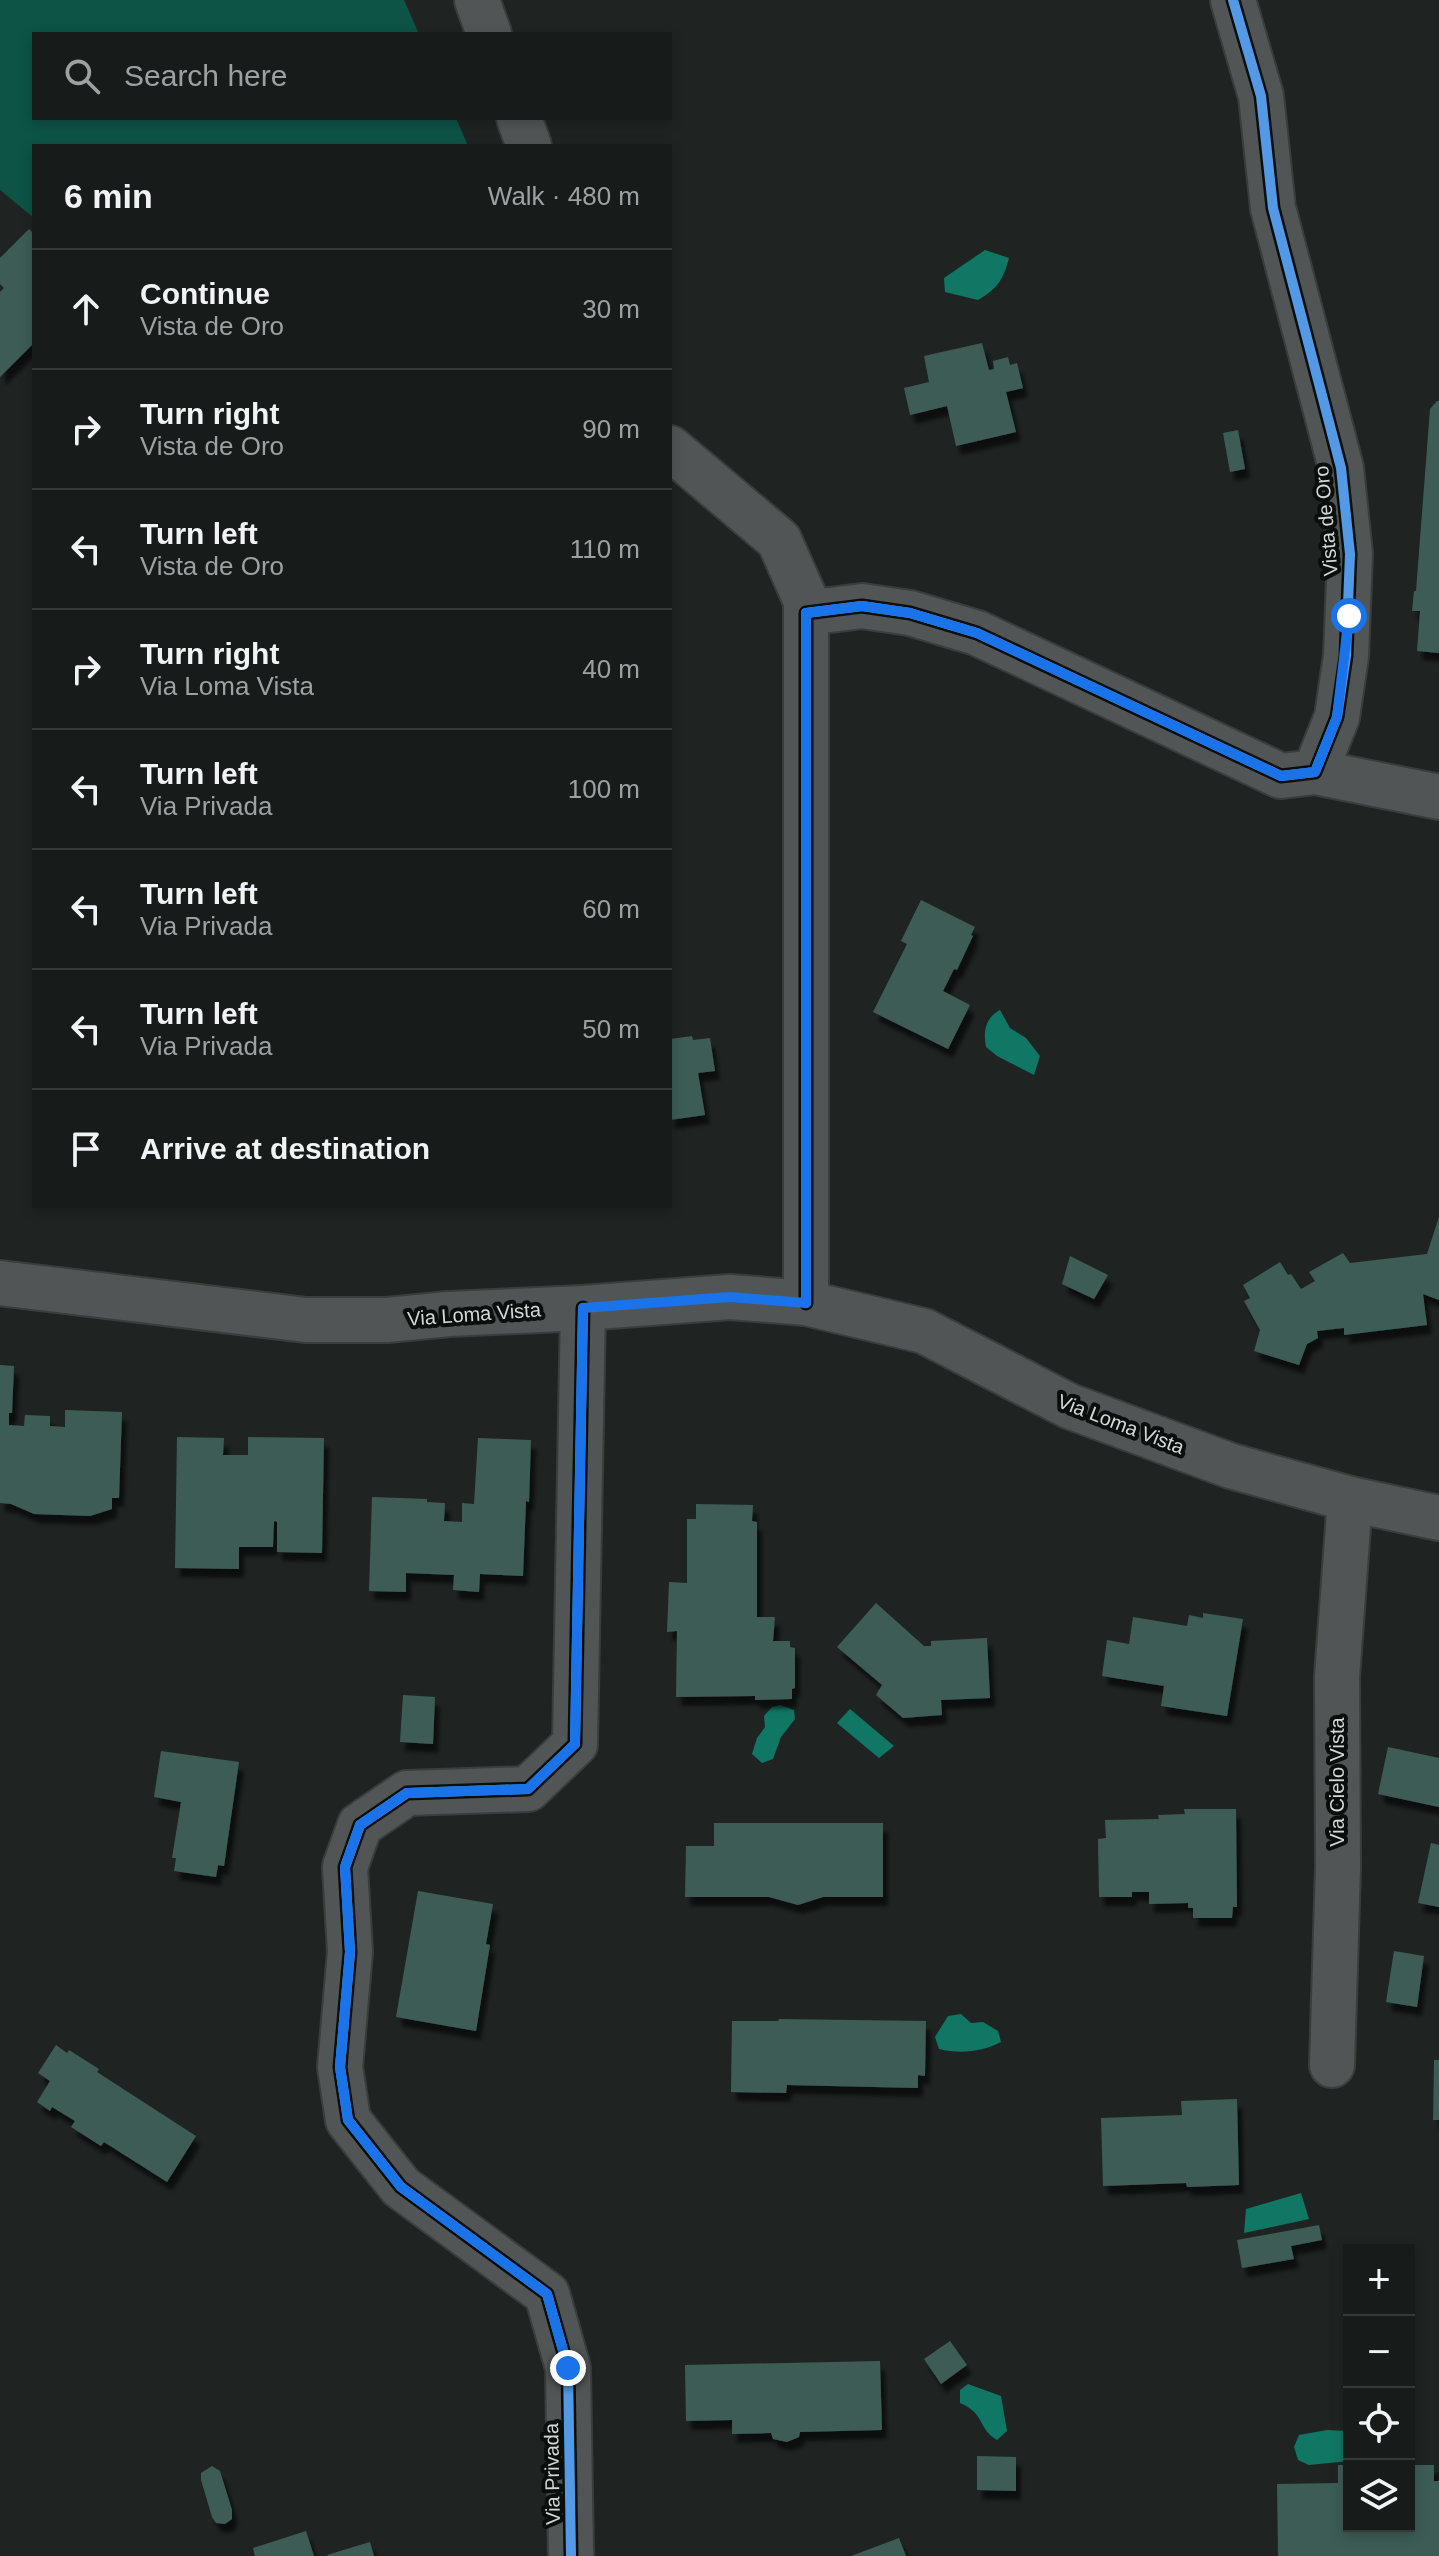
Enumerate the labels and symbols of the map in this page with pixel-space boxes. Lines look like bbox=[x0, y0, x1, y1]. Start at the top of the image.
street label: Vista de Oro bbox=[1310, 465, 1342, 577]
route start bbox=[1331, 598, 1367, 634]
street label: Via Loma Vista bbox=[406, 1298, 542, 1330]
street label: Via Loma Vista bbox=[1055, 1390, 1188, 1459]
street label: Via Cielo Vista bbox=[1326, 1716, 1348, 1847]
route end bbox=[550, 2350, 586, 2386]
street label: Via Privada bbox=[540, 2422, 564, 2525]

